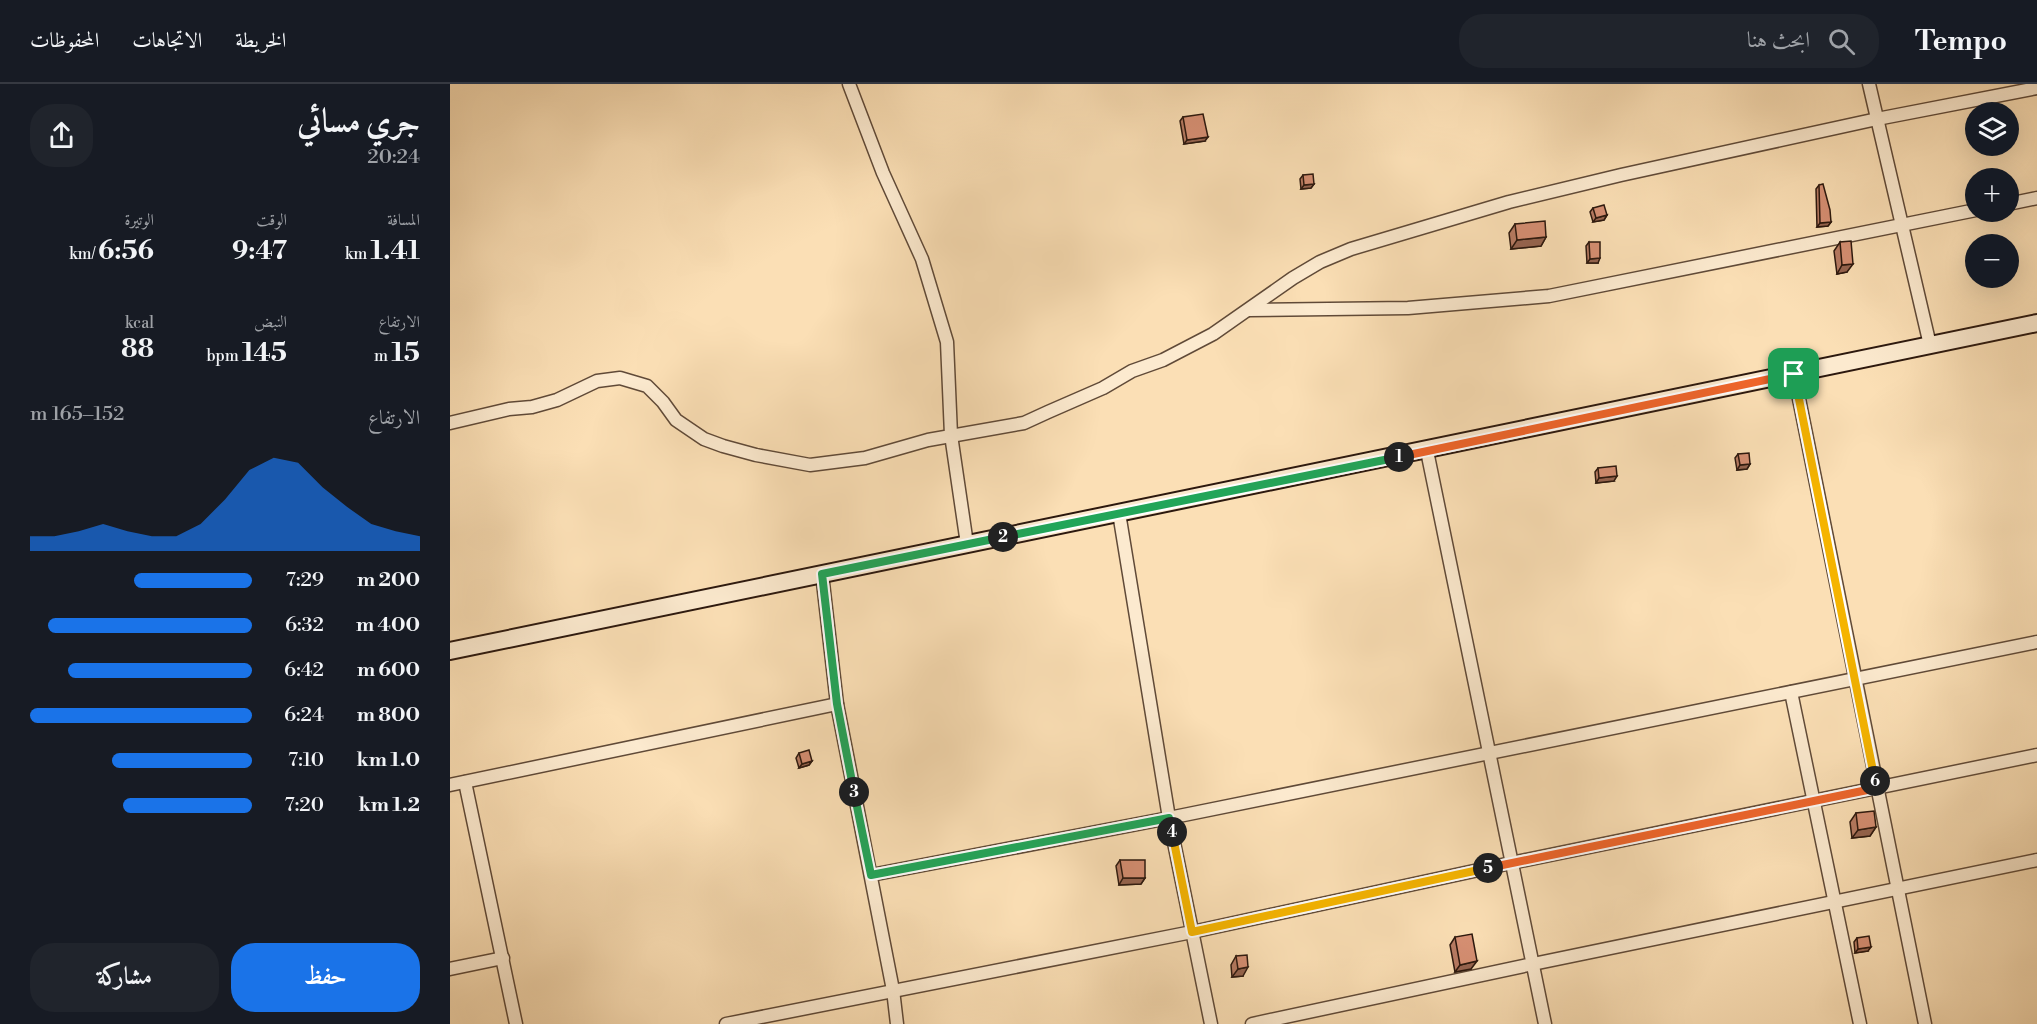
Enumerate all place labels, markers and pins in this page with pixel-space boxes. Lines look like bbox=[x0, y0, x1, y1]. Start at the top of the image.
pin bbox=[1768, 348, 1819, 399]
pin: 1 bbox=[1384, 442, 1414, 472]
pin: 2 bbox=[988, 522, 1018, 552]
pin: 6 bbox=[1860, 766, 1890, 796]
pin: 3 bbox=[839, 777, 869, 807]
pin: 4 bbox=[1157, 817, 1187, 847]
pin: 5 bbox=[1473, 853, 1503, 883]

